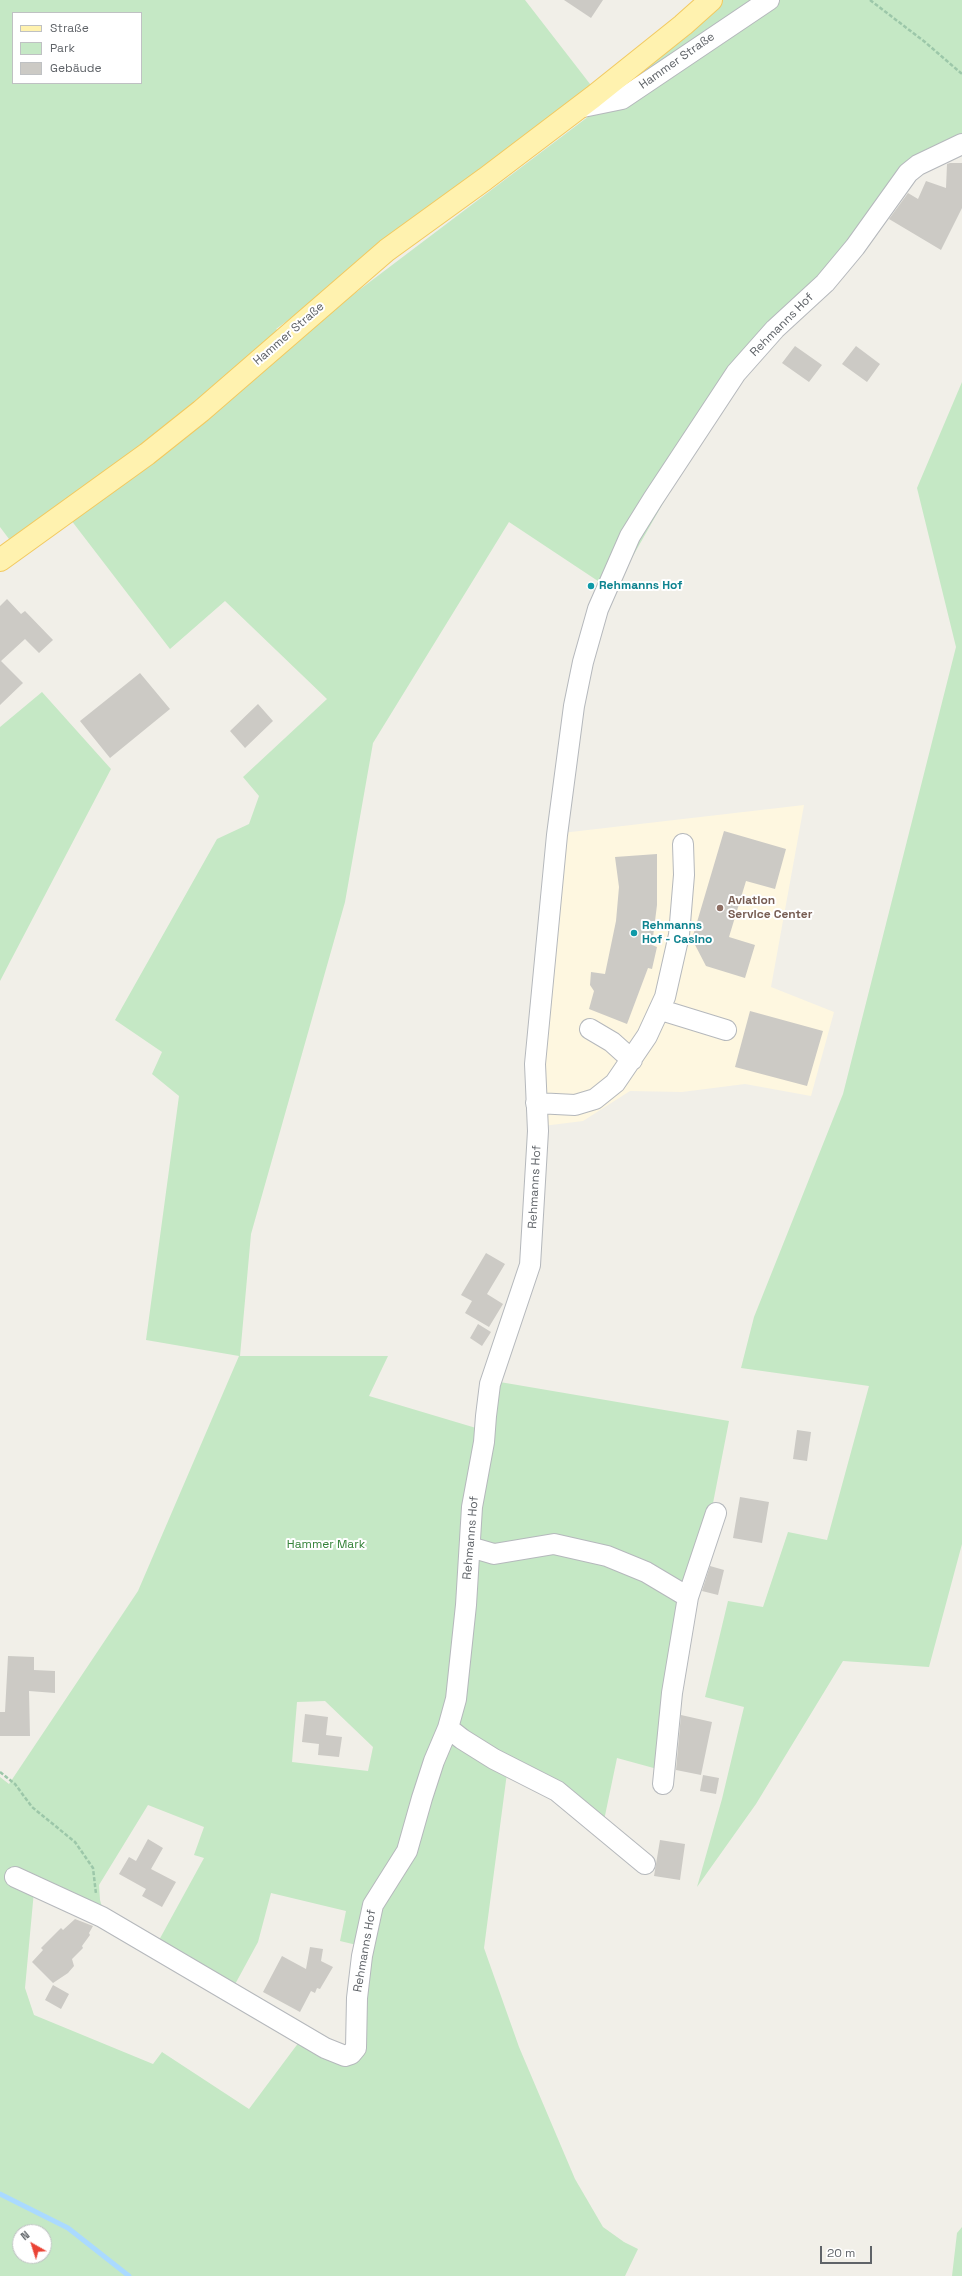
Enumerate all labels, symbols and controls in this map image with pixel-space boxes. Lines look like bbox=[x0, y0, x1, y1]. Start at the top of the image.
legend bbox=[12, 12, 142, 84]
text: Straße bbox=[50, 20, 89, 36]
street label: Hammer Straße bbox=[636, 30, 718, 92]
text: Park bbox=[50, 40, 75, 56]
text: Gebäude bbox=[50, 60, 102, 76]
street label: Rehmanns Hof bbox=[747, 290, 817, 360]
street label: Hammer Straße bbox=[251, 299, 327, 369]
place label: Rehmanns Hof bbox=[599, 579, 682, 593]
marker: Rehmanns Hof bbox=[586, 581, 596, 591]
place label: Aviation Service Center bbox=[728, 894, 813, 922]
marker: Aviation Service Center bbox=[715, 903, 725, 913]
place label: Rehmanns Hof - Casino bbox=[642, 919, 712, 947]
marker: Rehmanns Hof - Casino bbox=[629, 928, 639, 938]
street label: Rehmanns Hof bbox=[526, 1145, 544, 1229]
street label: Rehmanns Hof bbox=[460, 1496, 482, 1580]
park label: Hammer Mark bbox=[287, 1538, 365, 1552]
street label: Rehmanns Hof bbox=[351, 1909, 379, 1993]
north arrow bbox=[12, 2224, 52, 2264]
text: N bbox=[18, 2228, 32, 2243]
scale bar bbox=[822, 2238, 874, 2264]
text: 20 m bbox=[827, 2245, 855, 2261]

